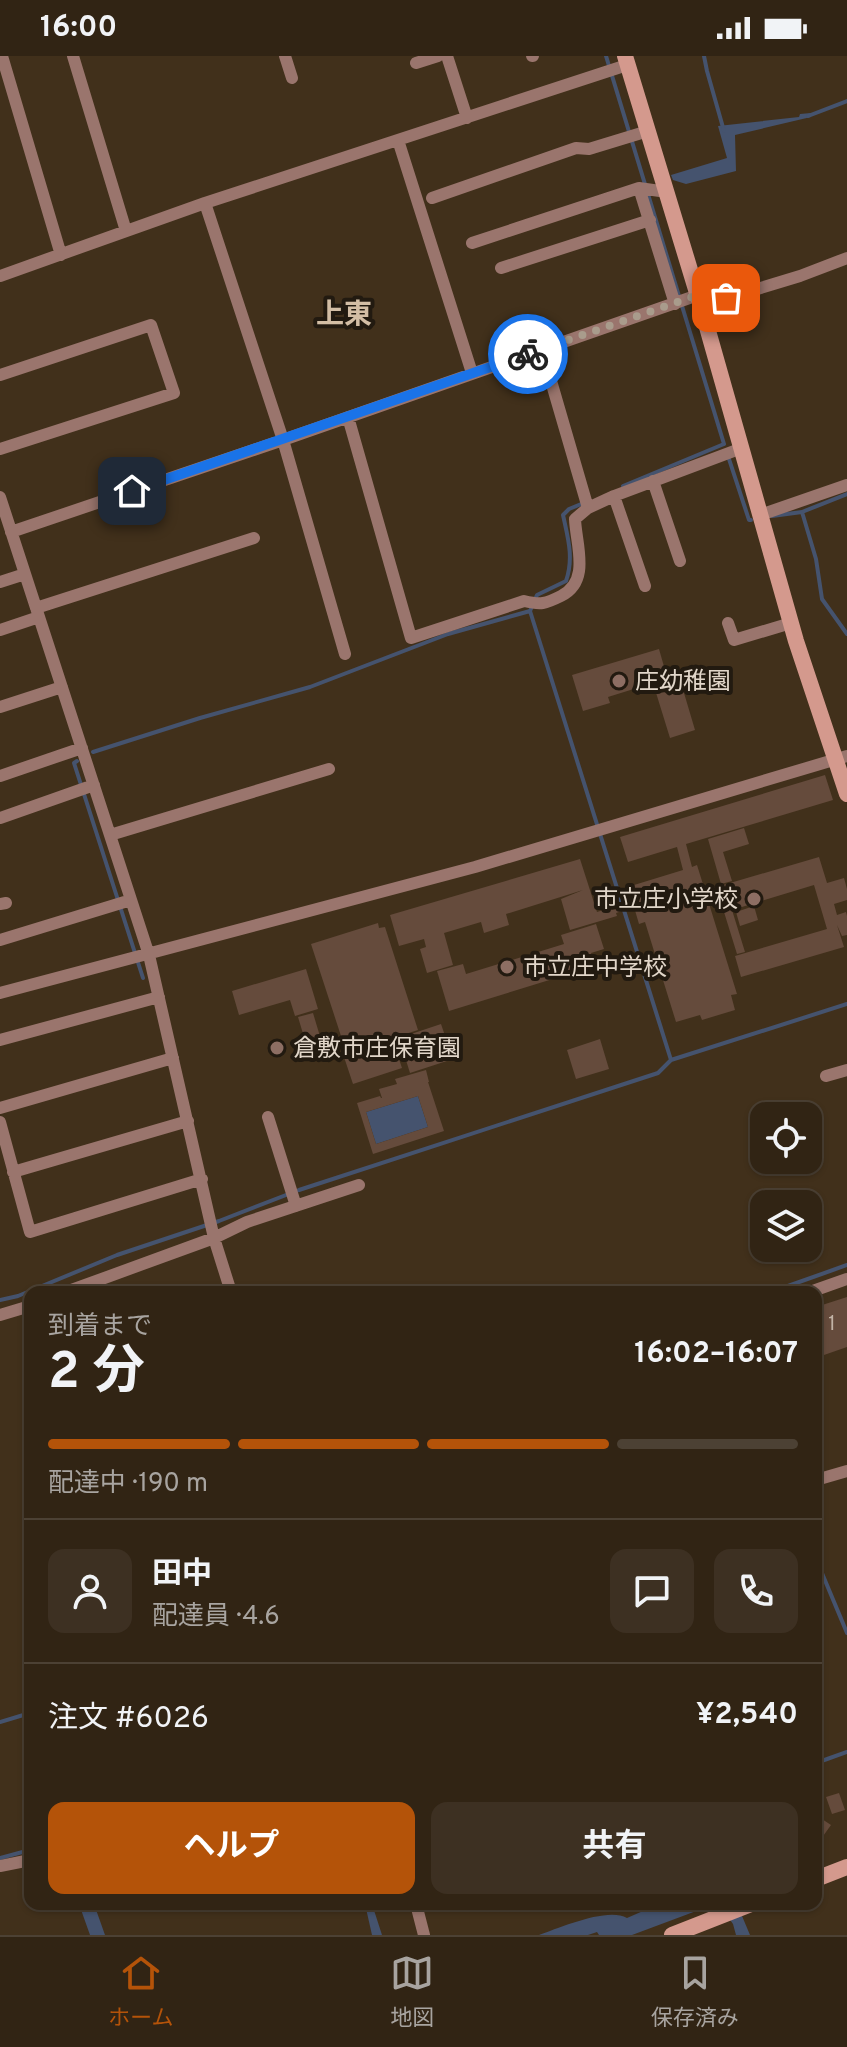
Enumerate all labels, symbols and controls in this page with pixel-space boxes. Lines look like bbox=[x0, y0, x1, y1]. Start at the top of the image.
text: 16:00 bbox=[40, 10, 117, 47]
pin bbox=[692, 264, 760, 332]
icon: bag bbox=[704, 276, 748, 320]
district label: 上東 bbox=[316, 298, 372, 334]
courier bbox=[488, 314, 568, 394]
icon: bike bbox=[506, 332, 550, 376]
pin bbox=[98, 457, 166, 525]
icon: home bbox=[110, 469, 154, 513]
place label: 庄幼稚園 bbox=[635, 668, 731, 698]
marker: 庄幼稚園 bbox=[610, 672, 628, 690]
place label: 市立庄小学校 bbox=[594, 886, 738, 916]
marker: 市立庄小学校 bbox=[745, 890, 763, 908]
place label: 市立庄中学校 bbox=[523, 954, 667, 984]
marker: 市立庄中学校 bbox=[498, 958, 516, 976]
place label: 倉敷市庄保育園 bbox=[293, 1035, 461, 1065]
marker: 倉敷市庄保育園 bbox=[268, 1039, 286, 1057]
map controls bbox=[750, 1102, 822, 1262]
button: locate bbox=[750, 1102, 822, 1174]
button: layers bbox=[750, 1190, 822, 1262]
text: 到着まで bbox=[48, 1311, 152, 1344]
house number: 1 bbox=[828, 1312, 836, 1338]
text: 16:02–16:07 bbox=[634, 1336, 798, 1373]
text: 2 分 bbox=[48, 1341, 145, 1407]
text: 配達中 · 190 m bbox=[48, 1468, 208, 1501]
button: person bbox=[48, 1549, 132, 1633]
button: chat bbox=[610, 1549, 694, 1633]
button: phone bbox=[714, 1549, 798, 1633]
text: 田中 bbox=[152, 1557, 212, 1594]
text: 配達員 · 4.6 bbox=[152, 1601, 280, 1634]
text: ¥2,540 bbox=[696, 1697, 798, 1734]
text: 注文 #6026 bbox=[48, 1701, 209, 1738]
button: ヘルプ bbox=[48, 1802, 415, 1894]
button: 共有 bbox=[431, 1802, 798, 1894]
tab: ホーム bbox=[108, 1951, 174, 2033]
tab: 地図 bbox=[390, 1951, 434, 2033]
tab: 保存済み bbox=[651, 1951, 739, 2033]

